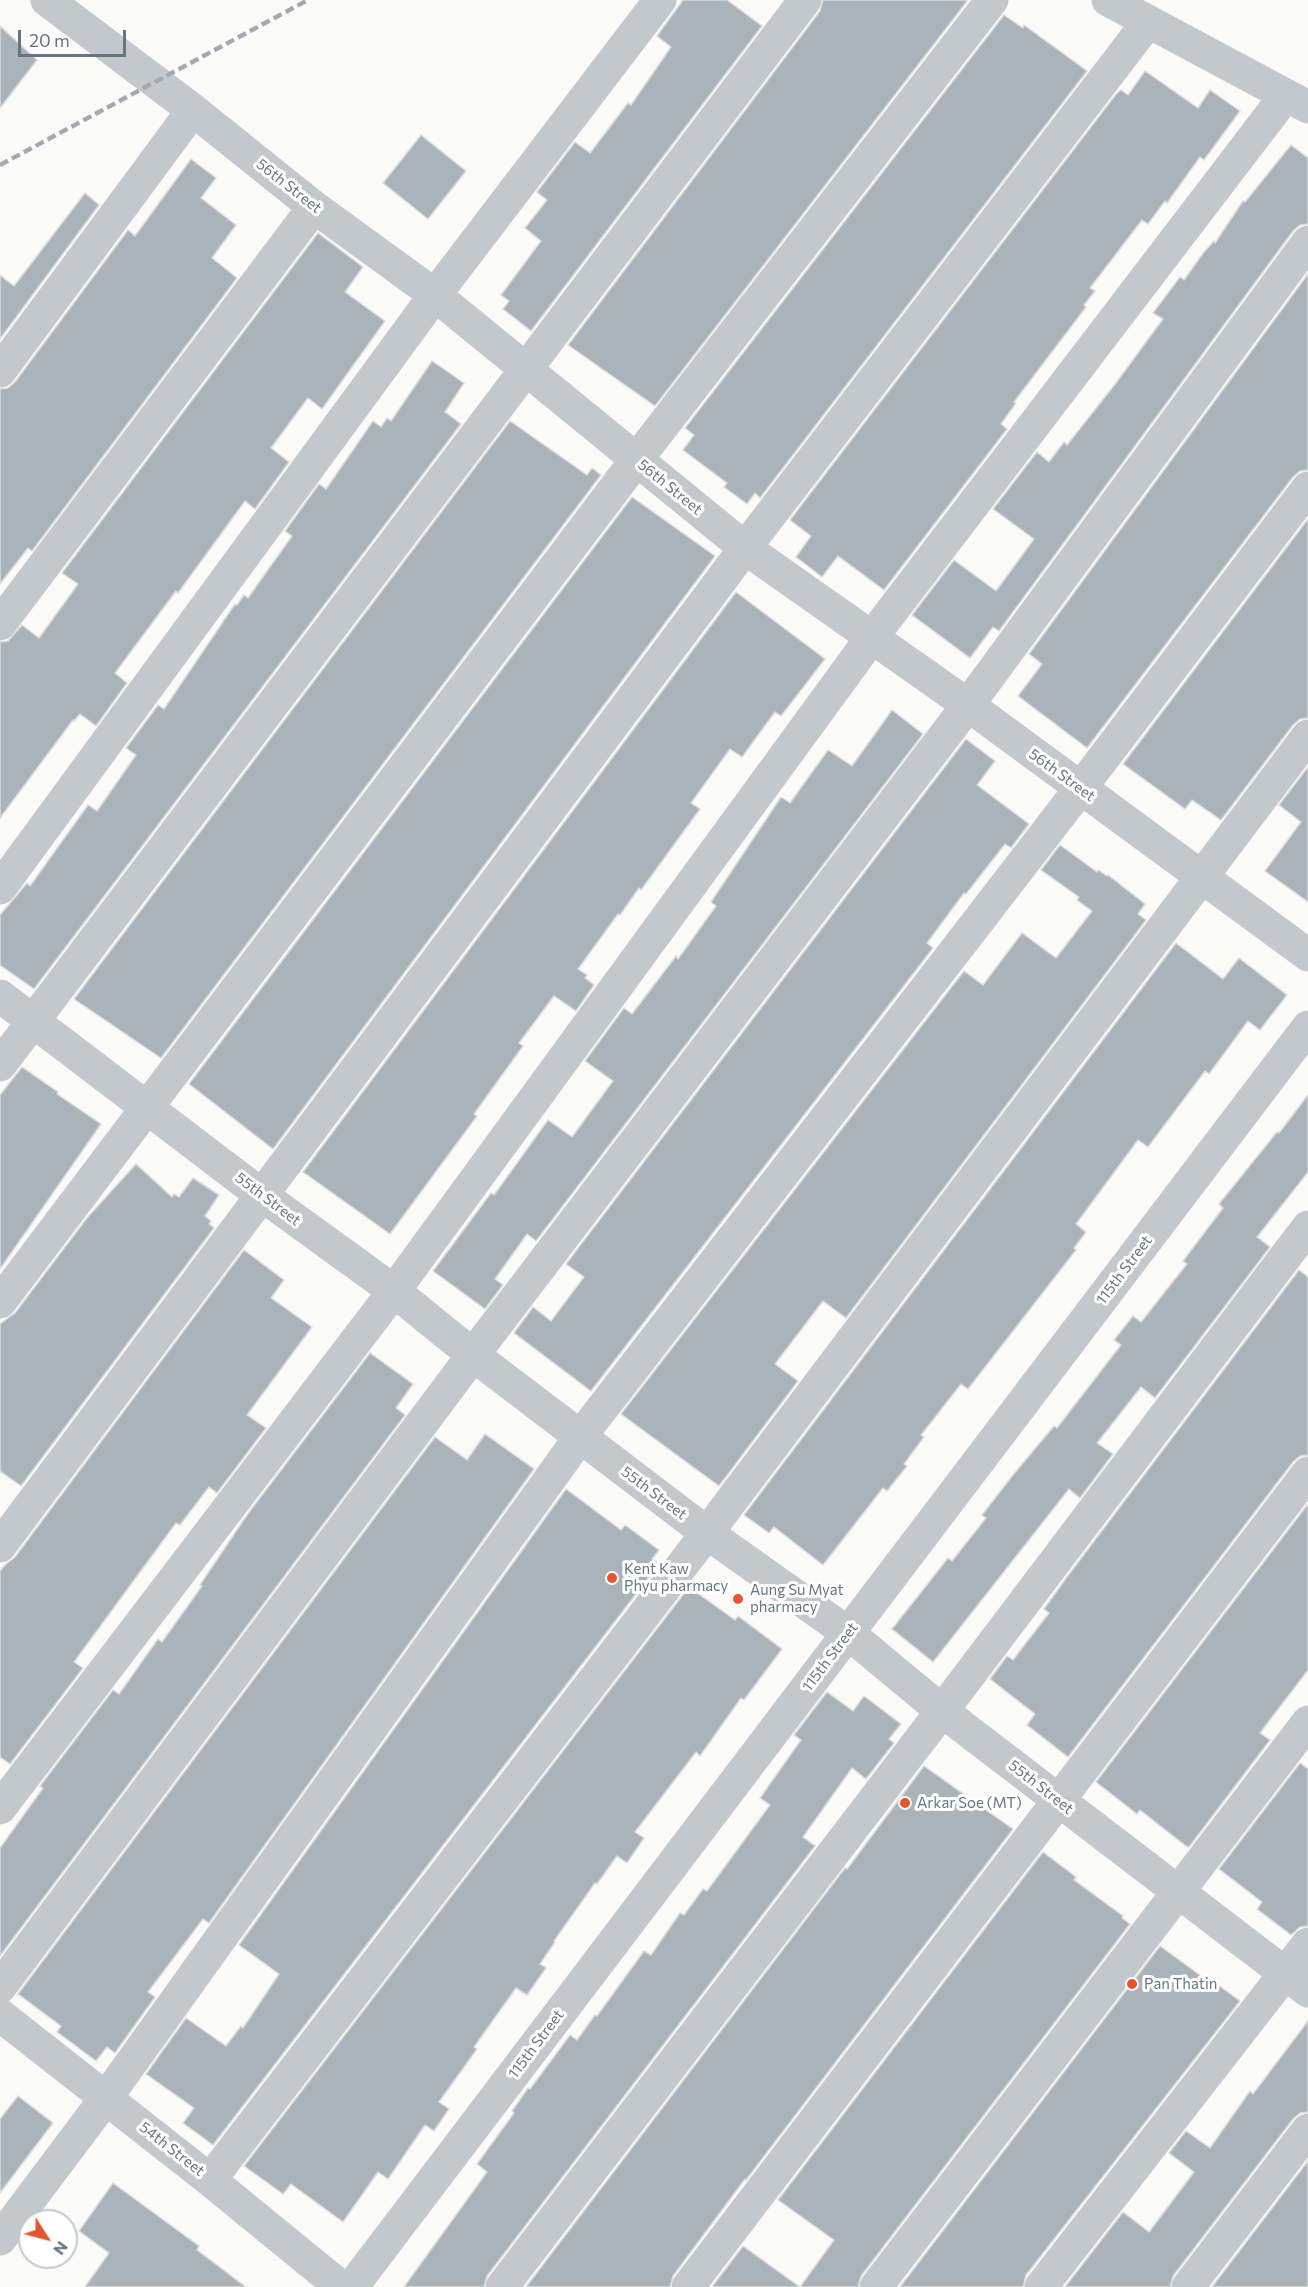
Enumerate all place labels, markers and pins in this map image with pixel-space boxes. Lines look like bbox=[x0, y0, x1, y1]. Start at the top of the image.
place label: Kent Kaw Phyu pharmacy bbox=[624, 1560, 728, 1595]
marker: Kent Kaw Phyu pharmacy bbox=[605, 1571, 619, 1585]
place label: Aung Su Myat pharmacy bbox=[750, 1581, 844, 1616]
marker: Aung Su Myat pharmacy bbox=[731, 1592, 745, 1606]
place label: Arkar Soe (MT) bbox=[917, 1794, 1022, 1812]
marker: Arkar Soe (MT) bbox=[898, 1796, 912, 1810]
place label: Pan Thatin bbox=[1144, 1975, 1217, 1993]
marker: Pan Thatin bbox=[1125, 1977, 1139, 1991]

